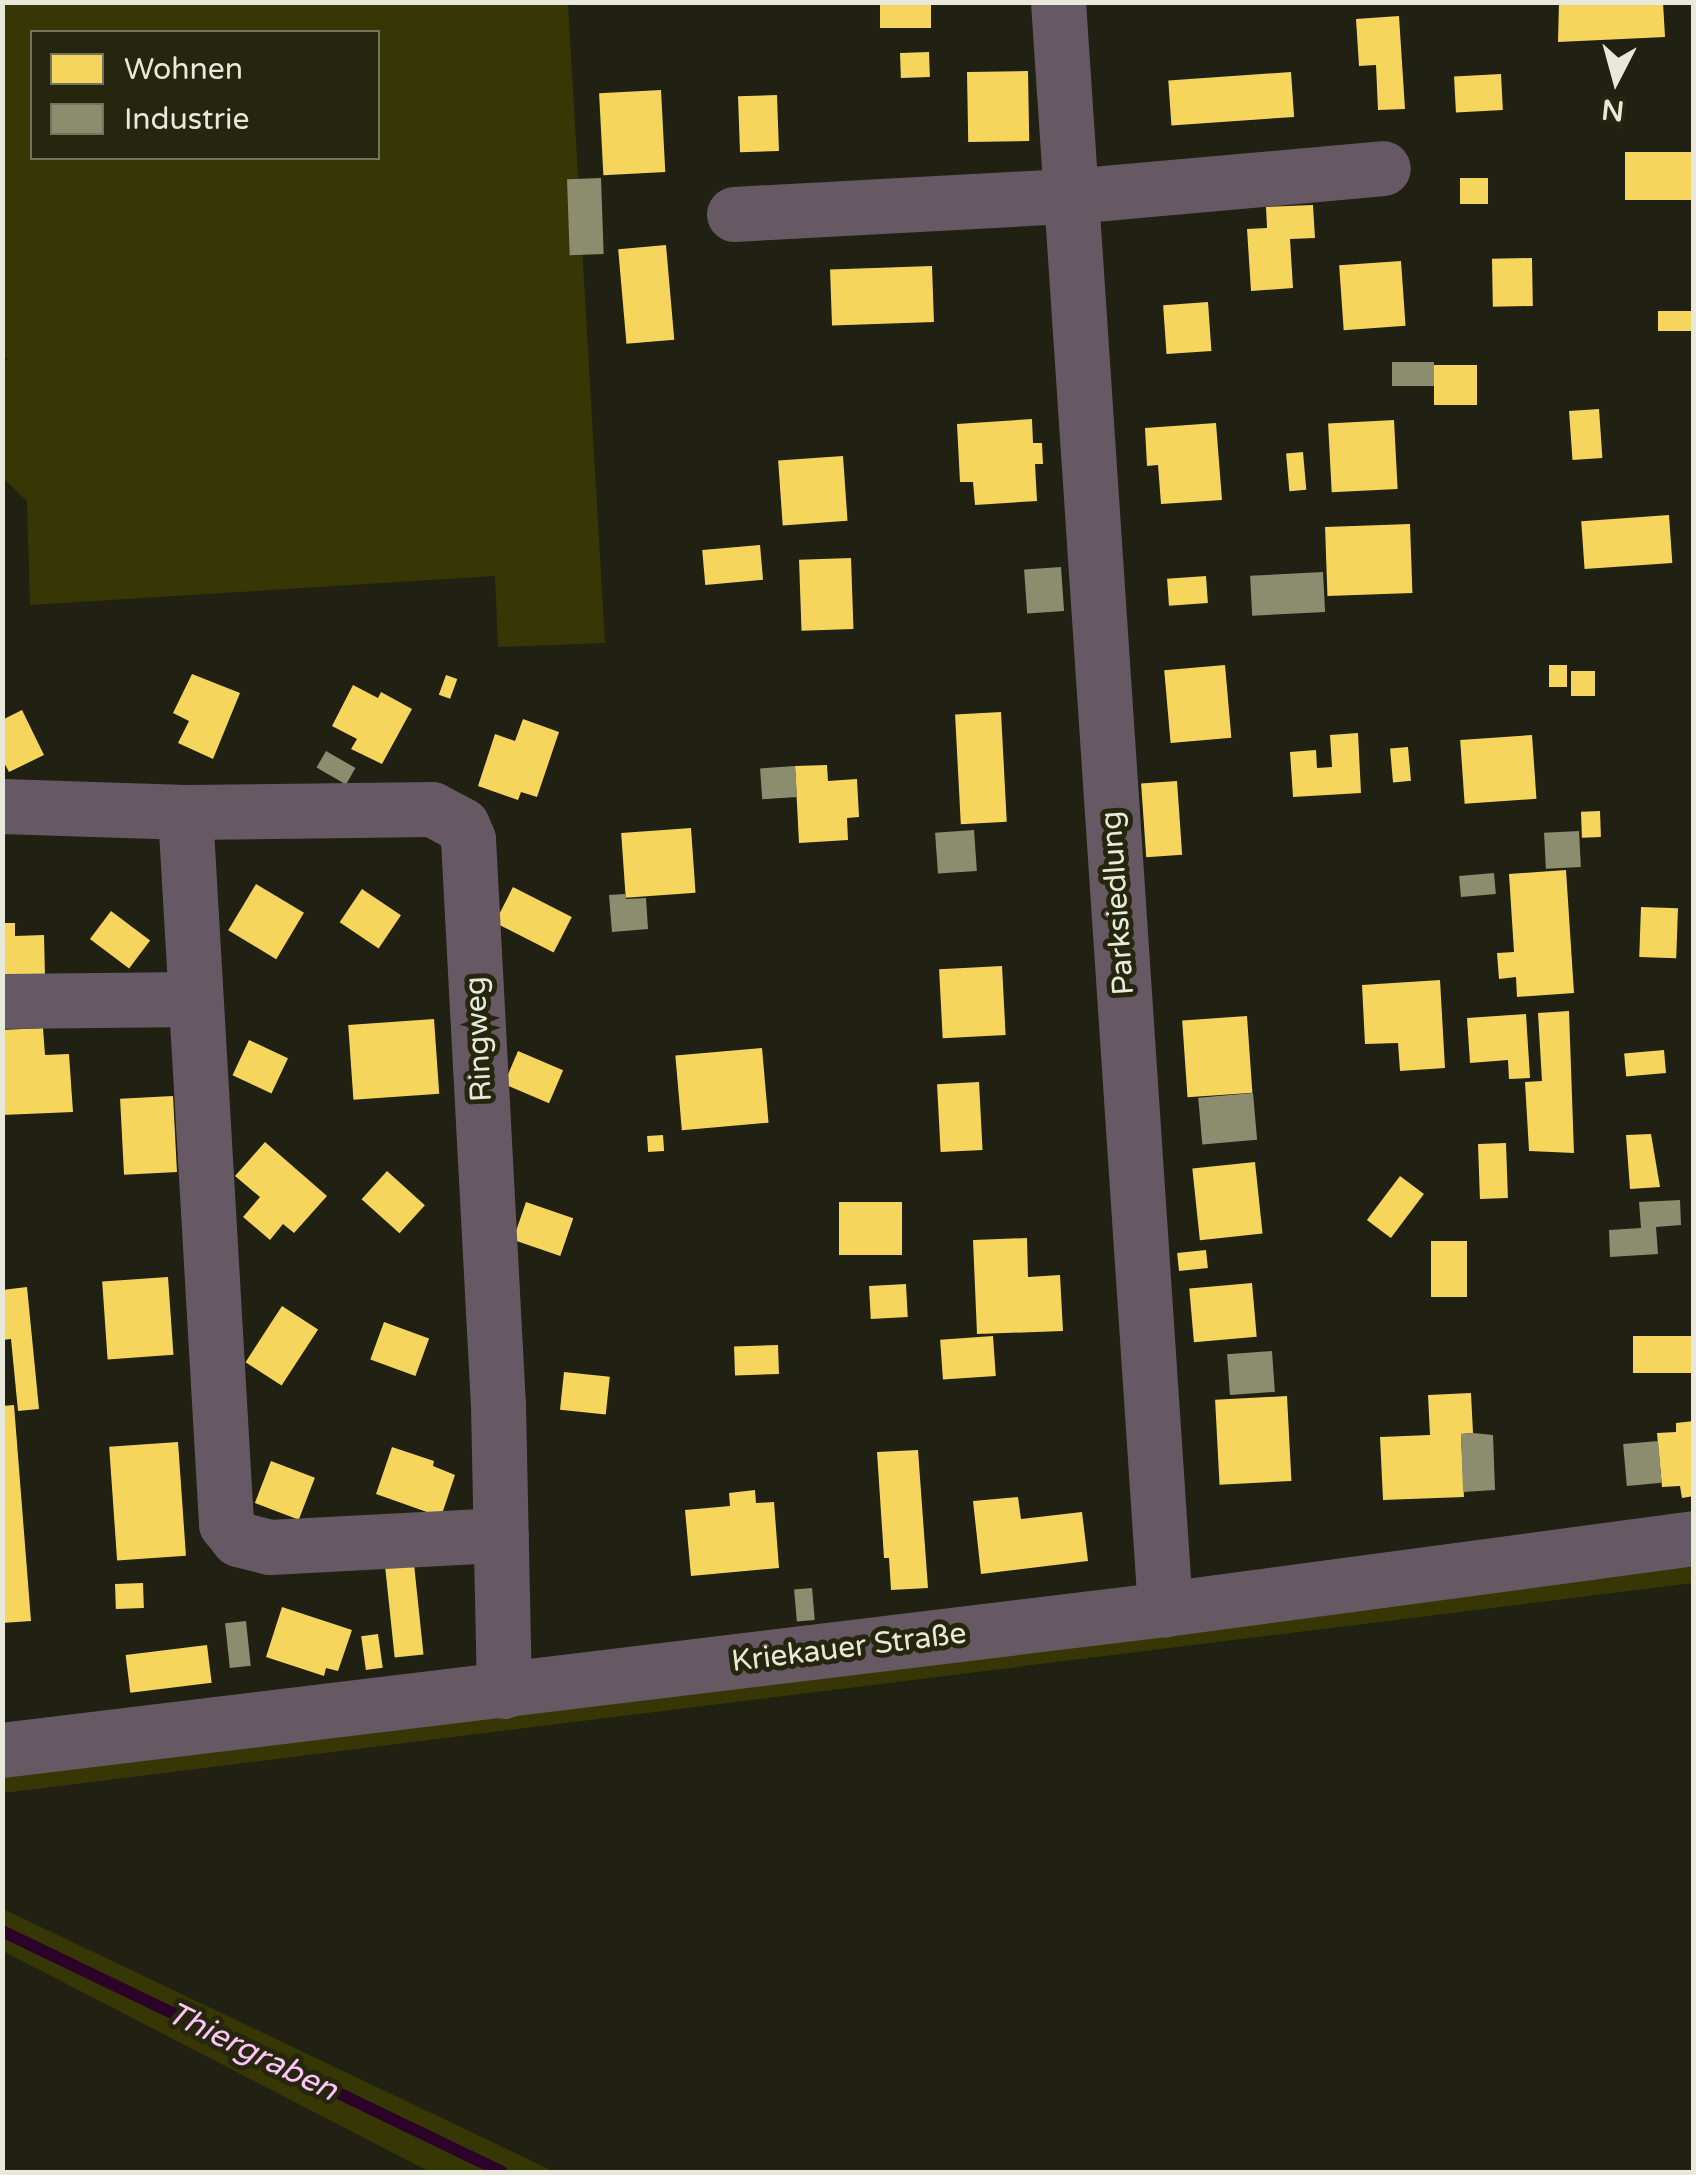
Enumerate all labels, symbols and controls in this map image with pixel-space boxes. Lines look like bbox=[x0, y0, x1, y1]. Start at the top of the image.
legend bbox=[30, 30, 380, 160]
north arrow bbox=[1566, 30, 1666, 130]
text: Wohnen bbox=[124, 51, 243, 88]
text: N bbox=[1600, 92, 1626, 128]
text: Industrie bbox=[124, 101, 249, 138]
street label: Parksiedlung bbox=[1094, 810, 1142, 996]
street label: Ringweg bbox=[458, 975, 500, 1103]
street label: Kriekauer Straße bbox=[730, 1616, 968, 1680]
water label: Thiergraben bbox=[161, 1994, 343, 2110]

